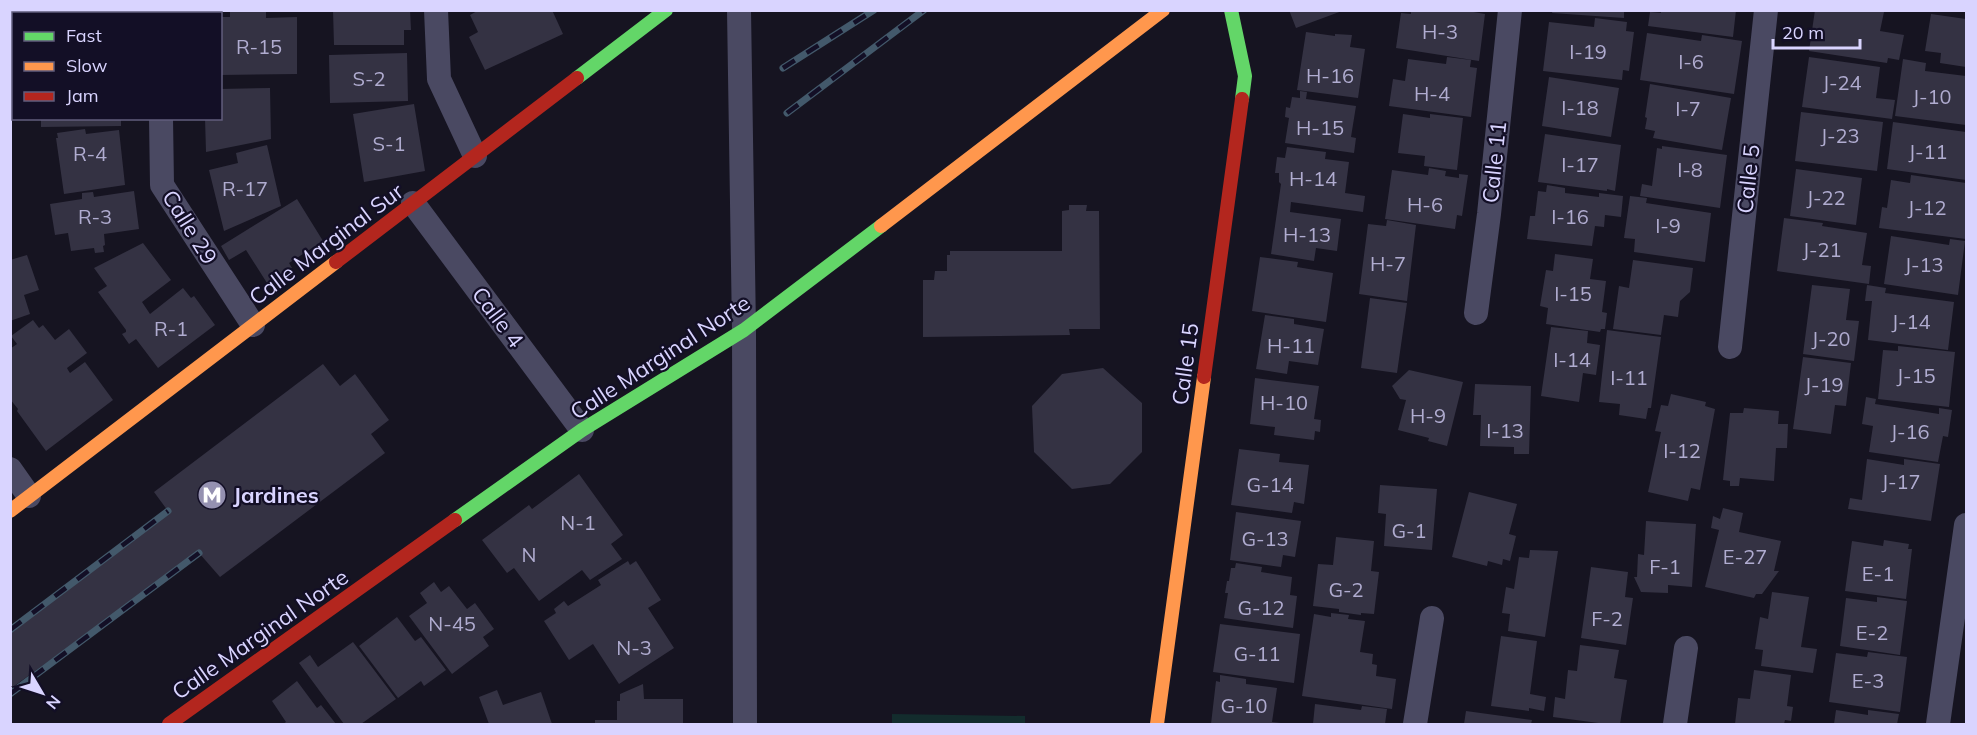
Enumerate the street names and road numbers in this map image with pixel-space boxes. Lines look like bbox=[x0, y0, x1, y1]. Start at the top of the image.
street label: Calle 11 bbox=[1476, 120, 1512, 204]
street label: Calle 5 bbox=[1730, 143, 1766, 215]
street label: Calle Marginal Sur bbox=[243, 177, 409, 311]
street label: Calle 29 bbox=[156, 185, 224, 269]
street label: Calle 4 bbox=[466, 281, 530, 353]
street label: Calle Marginal Norte bbox=[565, 288, 755, 426]
street label: Calle 15 bbox=[1165, 321, 1205, 407]
street label: Calle Marginal Norte bbox=[166, 563, 354, 705]

